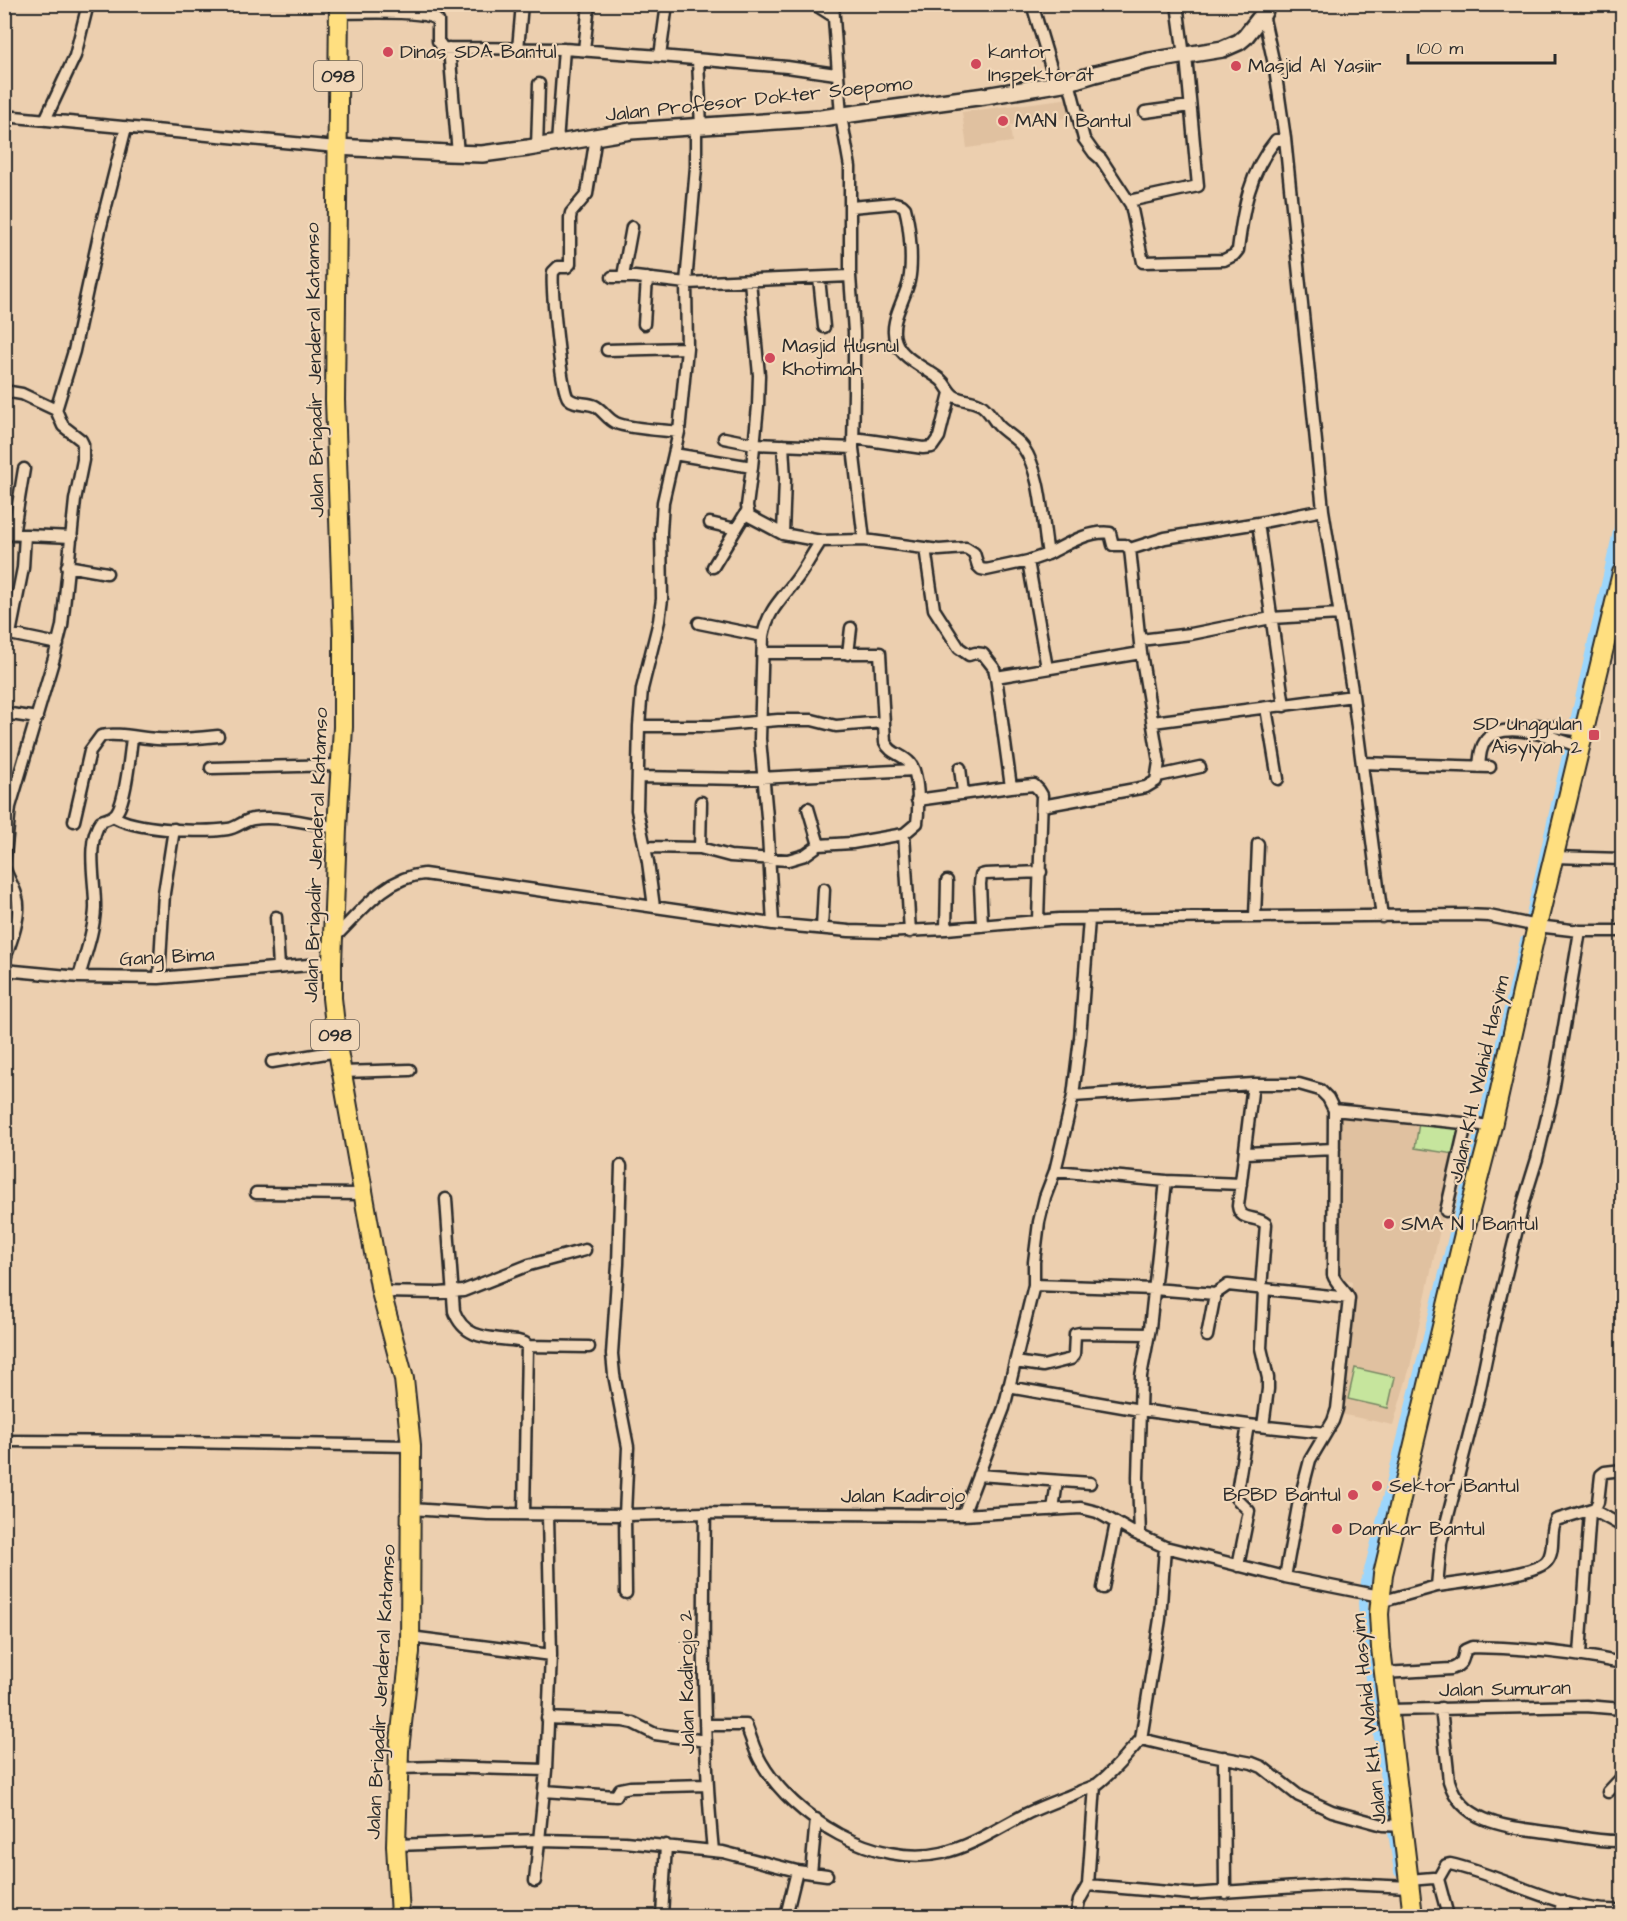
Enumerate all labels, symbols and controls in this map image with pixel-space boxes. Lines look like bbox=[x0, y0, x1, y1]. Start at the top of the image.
scale bar bbox=[1408, 27, 1555, 65]
text: 100 m bbox=[1417, 36, 1463, 61]
place label: Dinas SDA Bantul bbox=[400, 38, 557, 66]
place label: kantor Inspektorat bbox=[988, 38, 1094, 89]
marker: Dinas SDA Bantul bbox=[381, 45, 395, 59]
place label: Masjid Al Yasiir bbox=[1248, 52, 1382, 80]
marker: kantor Inspektorat bbox=[969, 57, 983, 71]
marker: Masjid Al Yasiir bbox=[1229, 59, 1243, 73]
road number: 098 bbox=[314, 61, 362, 91]
street label: Jalan Profesor Dokter Soepomo bbox=[604, 69, 914, 129]
place label: MAN 1 Bantul bbox=[1015, 107, 1131, 135]
marker: MAN 1 Bantul bbox=[996, 114, 1010, 128]
street label: Jalan Brigadir Jenderal Katamso bbox=[298, 222, 333, 518]
place label: Masjid Husnul Khotimah bbox=[782, 332, 899, 383]
marker: Masjid Husnul Khotimah bbox=[763, 351, 777, 365]
street label: Jalan Brigadir Jenderal Katamso bbox=[297, 707, 336, 1003]
place label: SD Unggulan Aisyiyah 2 bbox=[1473, 710, 1583, 762]
marker: SD Unggulan Aisyiyah 2 bbox=[1587, 728, 1601, 742]
street label: Gang Bima bbox=[119, 941, 215, 974]
street label: Jalan K.H. Wahid Hasyim bbox=[1442, 972, 1518, 1186]
road number: 098 bbox=[311, 1020, 359, 1050]
place label: SMA N 1 Bantul bbox=[1401, 1210, 1538, 1238]
marker: SMA N 1 Bantul bbox=[1382, 1217, 1396, 1231]
place label: Sektor Bantul bbox=[1389, 1472, 1519, 1500]
marker: Sektor Bantul bbox=[1370, 1479, 1384, 1493]
place label: BPBD Bantul bbox=[1223, 1481, 1341, 1509]
street label: Jalan Kadirojo bbox=[841, 1482, 965, 1510]
marker: BPBD Bantul bbox=[1346, 1488, 1360, 1502]
place label: Damkar Bantul bbox=[1349, 1515, 1485, 1543]
marker: Damkar Bantul bbox=[1330, 1522, 1344, 1536]
street label: Jalan Brigadir Jenderal Katamso bbox=[359, 1544, 404, 1840]
street label: Jalan Kadirojo 2 bbox=[672, 1609, 702, 1754]
street label: Jalan K.H. Wahid Hasyim bbox=[1344, 1612, 1395, 1826]
street label: Jalan Sumuran bbox=[1439, 1674, 1571, 1704]

